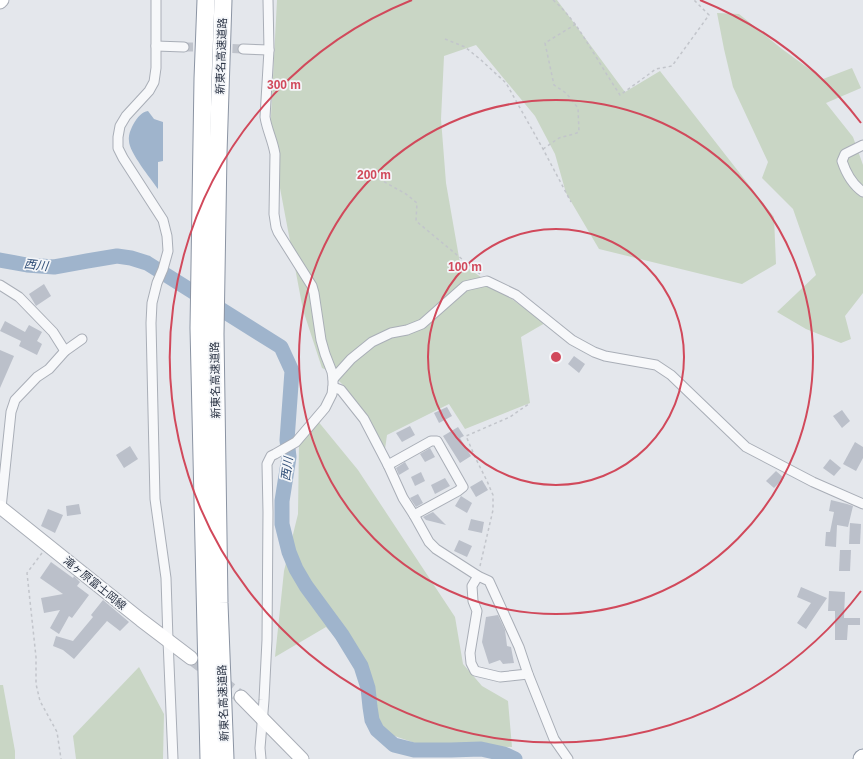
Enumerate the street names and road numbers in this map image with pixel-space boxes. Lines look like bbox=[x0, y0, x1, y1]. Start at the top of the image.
street label: 新東名高速道路 bbox=[214, 17, 228, 95]
street label: 新東名高速道路 bbox=[208, 341, 222, 419]
street label: 滝ヶ原富士岡線 bbox=[61, 554, 129, 612]
street label: 新東名高速道路 bbox=[216, 664, 230, 742]

